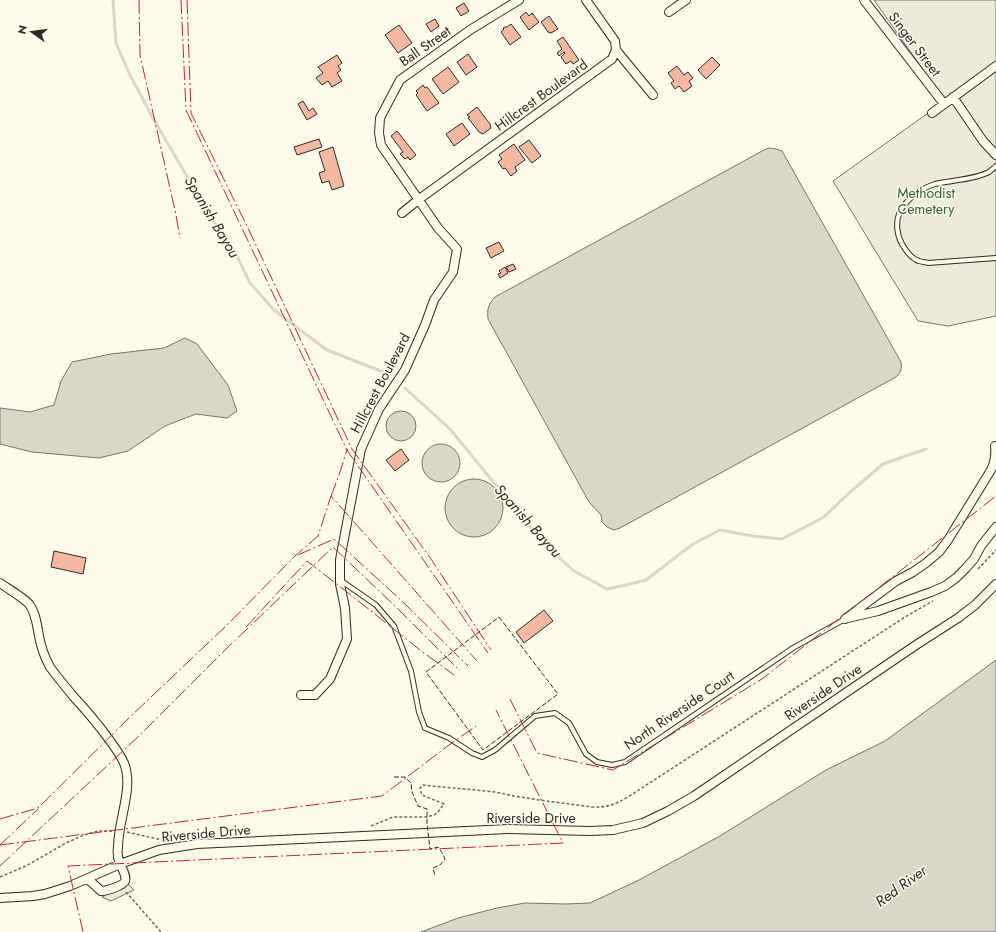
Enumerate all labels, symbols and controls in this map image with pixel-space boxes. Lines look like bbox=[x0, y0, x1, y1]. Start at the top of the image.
street label: Singer Street bbox=[884, 8, 946, 81]
north arrow bbox=[12, 12, 52, 52]
street label: Ball Street bbox=[395, 21, 455, 71]
text: N bbox=[13, 23, 31, 36]
street label: Hillcrest Boulevard bbox=[490, 54, 592, 136]
water label: Spanish Bayou bbox=[179, 172, 245, 262]
park label: Methodist Cemetery bbox=[897, 183, 955, 219]
street label: Hillcrest Boulevard bbox=[345, 330, 415, 436]
water label: Spanish Bayou bbox=[489, 479, 567, 563]
street label: Riverside Drive bbox=[780, 659, 866, 725]
street label: North Riverside Court bbox=[620, 665, 739, 754]
street label: Riverside Drive bbox=[486, 808, 576, 828]
street label: Riverside Drive bbox=[161, 819, 251, 847]
water label: Red River bbox=[871, 859, 932, 912]

